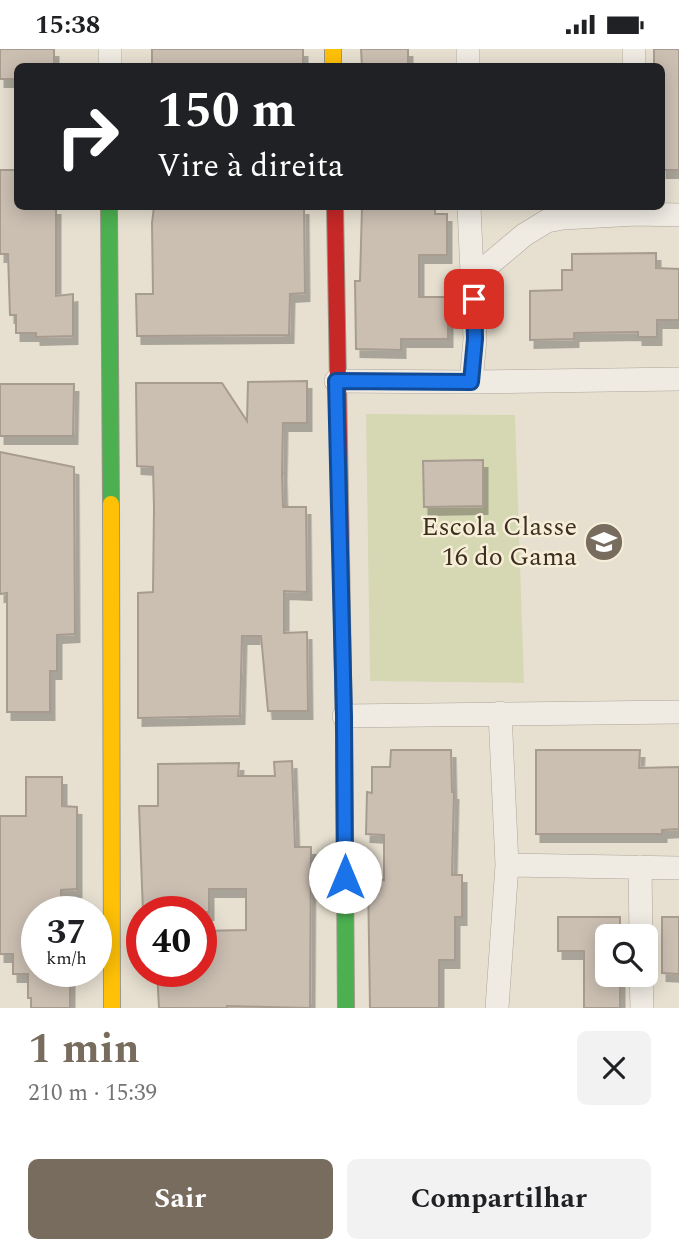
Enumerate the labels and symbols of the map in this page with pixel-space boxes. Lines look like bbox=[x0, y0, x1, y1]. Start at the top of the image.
pin bbox=[444, 269, 504, 329]
place label: Escola Classe 16 do Gama bbox=[421, 507, 577, 577]
school or university icon: Escola Classe 16 do Gama bbox=[583, 521, 625, 563]
position arrow bbox=[308, 840, 382, 914]
speed limit sign: 40 bbox=[126, 896, 217, 987]

